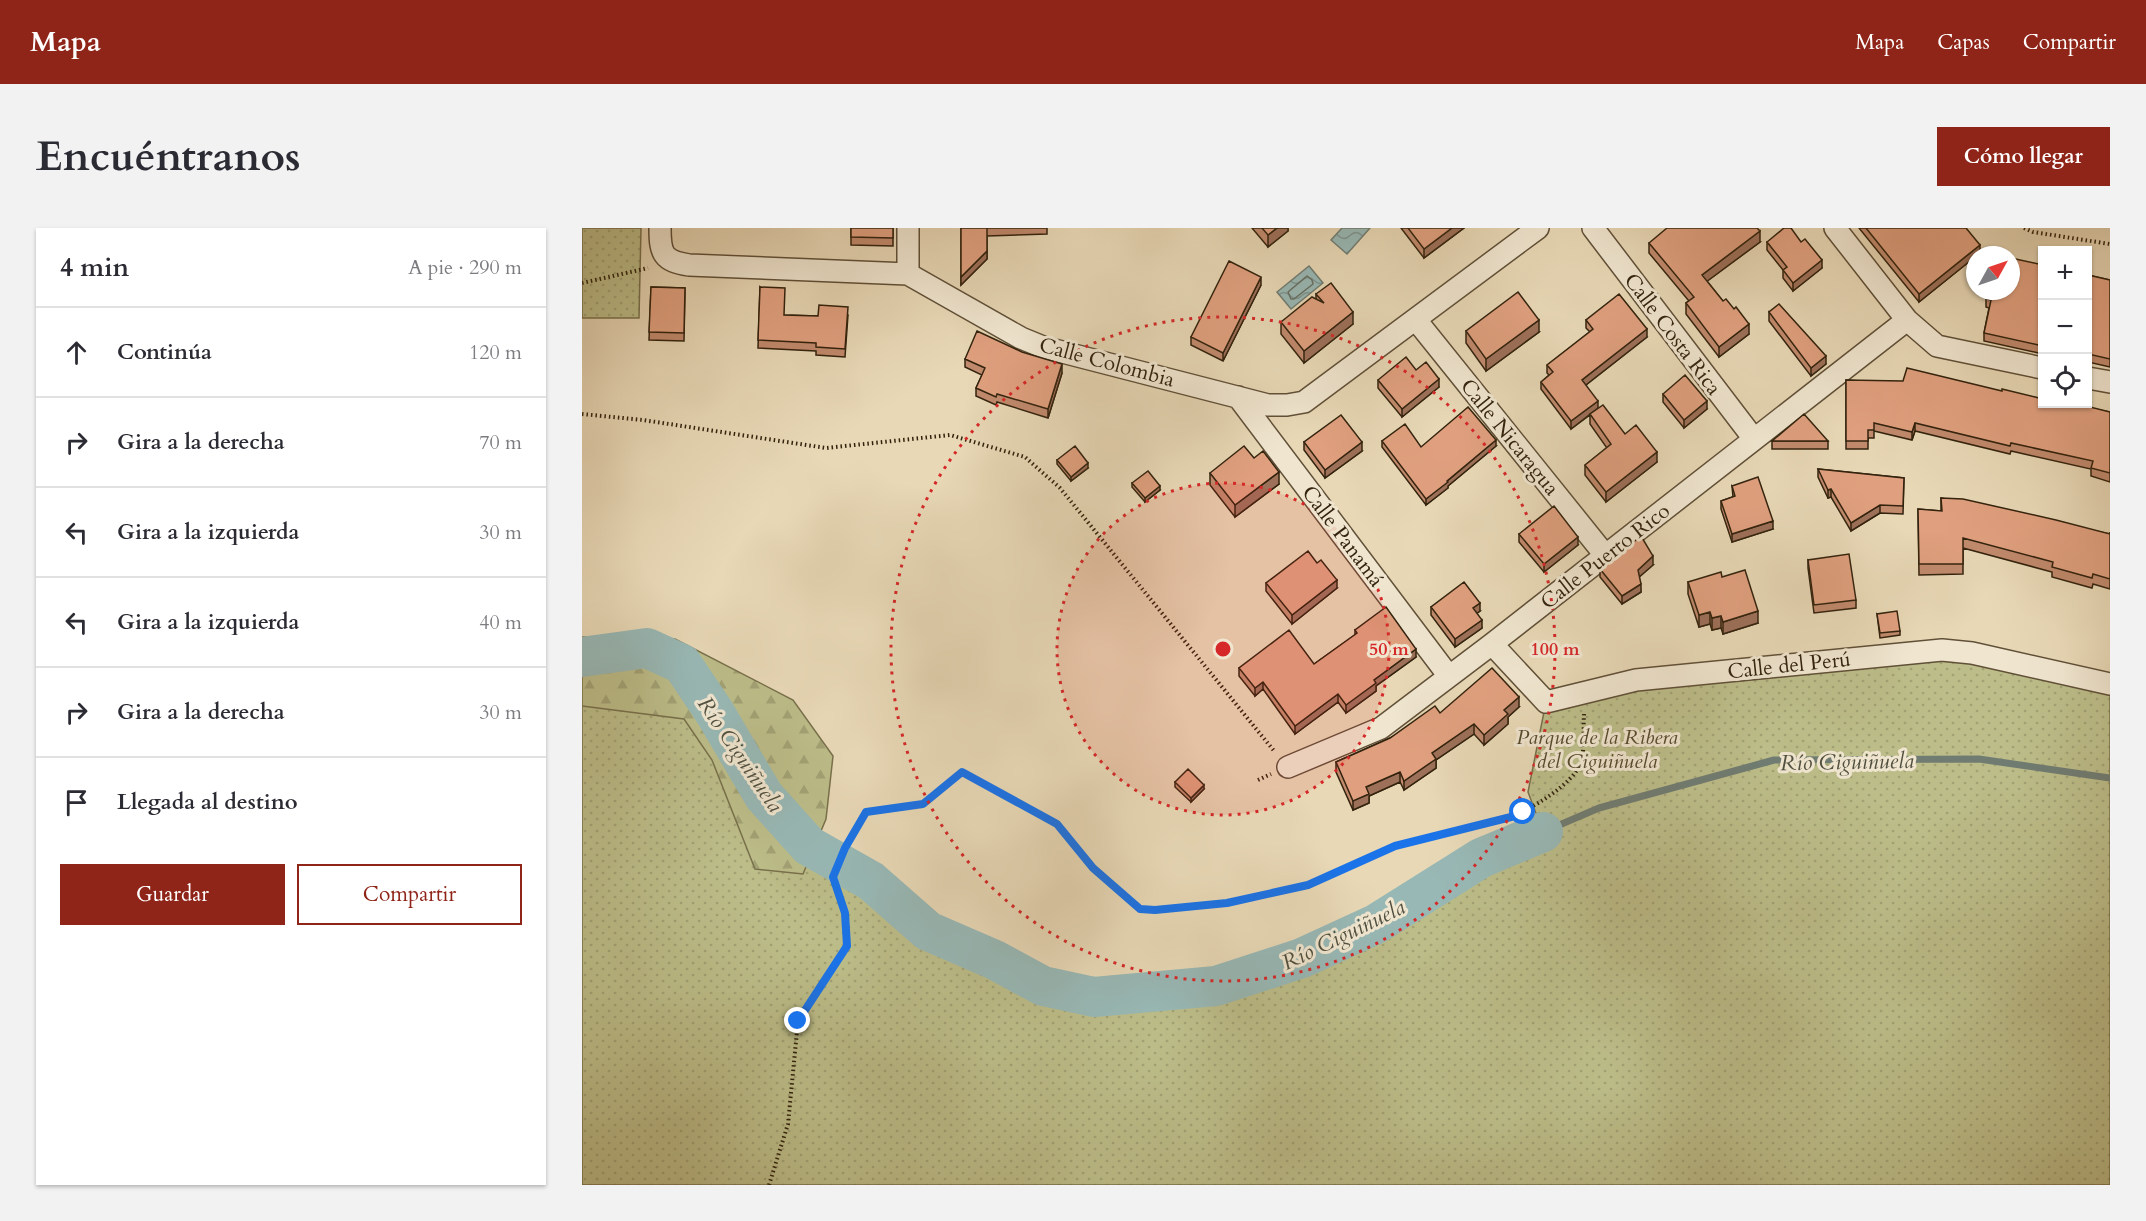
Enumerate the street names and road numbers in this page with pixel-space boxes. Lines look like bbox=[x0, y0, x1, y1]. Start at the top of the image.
street label: Calle Costa Rica bbox=[1617, 267, 1728, 401]
street label: Calle Colombia bbox=[1036, 330, 1178, 394]
street label: Calle Nicaragua bbox=[1453, 373, 1566, 502]
street label: Calle Panamá bbox=[1295, 480, 1390, 593]
street label: Calle Puerto Rico bbox=[1534, 497, 1676, 616]
street label: Calle del Perú bbox=[1726, 645, 1852, 686]

